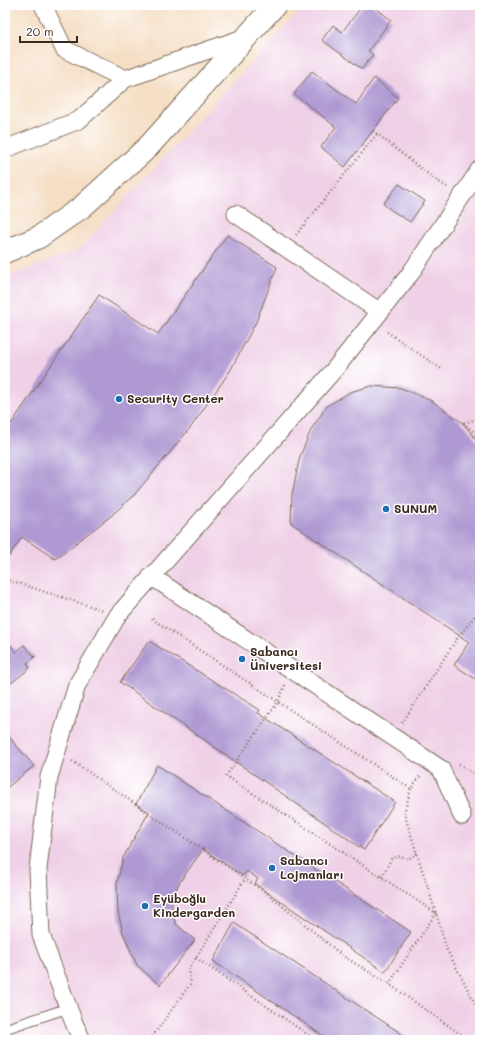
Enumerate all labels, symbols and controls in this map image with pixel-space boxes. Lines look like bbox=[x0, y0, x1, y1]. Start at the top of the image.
scale bar bbox=[20, 18, 77, 44]
text: 20 m bbox=[26, 23, 54, 39]
place label: Security Center bbox=[127, 390, 224, 406]
marker: Security Center bbox=[114, 394, 124, 404]
place label: SUNUM bbox=[394, 500, 437, 516]
marker: SUNUM bbox=[381, 504, 391, 514]
place label: Sabancı Üniversitesi bbox=[250, 643, 322, 673]
marker: Sabancı Üniversitesi bbox=[237, 654, 247, 664]
place label: Sabancı Lojmanları bbox=[280, 852, 344, 882]
marker: Sabancı Lojmanları bbox=[267, 863, 277, 873]
place label: Eyüboğlu Kindergarden bbox=[153, 890, 235, 920]
marker: Eyüboğlu Kindergarden bbox=[140, 901, 150, 911]

